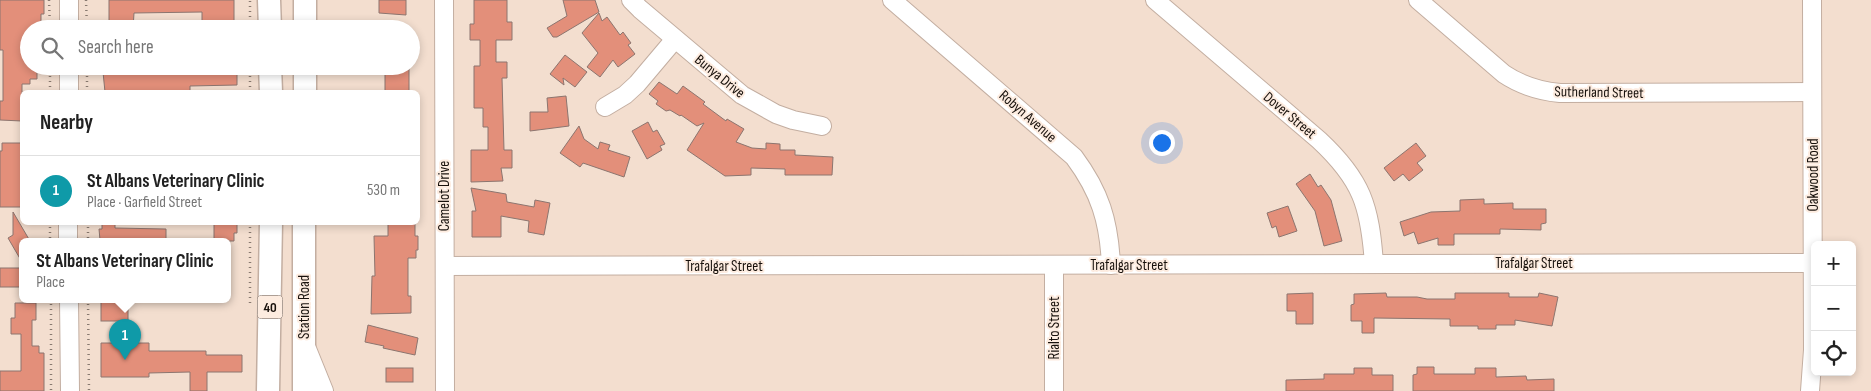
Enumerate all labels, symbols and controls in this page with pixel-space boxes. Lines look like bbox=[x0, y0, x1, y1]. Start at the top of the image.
search box bbox=[20, 20, 420, 75]
icon: search bbox=[38, 34, 66, 62]
text: Search here bbox=[78, 36, 154, 59]
street label: Bunya Drive bbox=[691, 50, 749, 102]
street label: Sutherland Street bbox=[1554, 82, 1644, 103]
street label: Robyn Avenue bbox=[995, 86, 1060, 147]
street label: Dover Street bbox=[1259, 88, 1320, 143]
text: Nearby bbox=[40, 110, 93, 135]
your location bbox=[1149, 130, 1175, 156]
street label: Oakwood Road bbox=[1804, 138, 1823, 212]
street label: Camelot Drive bbox=[435, 161, 454, 231]
text: St Albans Veterinary Clinic bbox=[87, 170, 265, 193]
text: 1 bbox=[53, 181, 59, 200]
text: 530 m bbox=[367, 181, 400, 200]
text: Place · Garfield Street bbox=[87, 193, 202, 212]
popup bbox=[19, 238, 231, 303]
map controls bbox=[1811, 241, 1856, 376]
button: + bbox=[1811, 241, 1856, 286]
text: St Albans Veterinary Clinic bbox=[36, 250, 214, 273]
street label: Trafalgar Street bbox=[1495, 254, 1573, 273]
street label: Trafalgar Street bbox=[1090, 256, 1168, 275]
street label: Trafalgar Street bbox=[685, 257, 763, 276]
text: Place bbox=[36, 273, 65, 292]
street label: Station Road bbox=[295, 275, 314, 339]
button: − bbox=[1811, 286, 1856, 331]
road number: 40 bbox=[258, 296, 282, 318]
street label: Rialto Street bbox=[1045, 296, 1064, 360]
pin: 1 bbox=[109, 319, 141, 360]
button: locate bbox=[1811, 331, 1856, 376]

